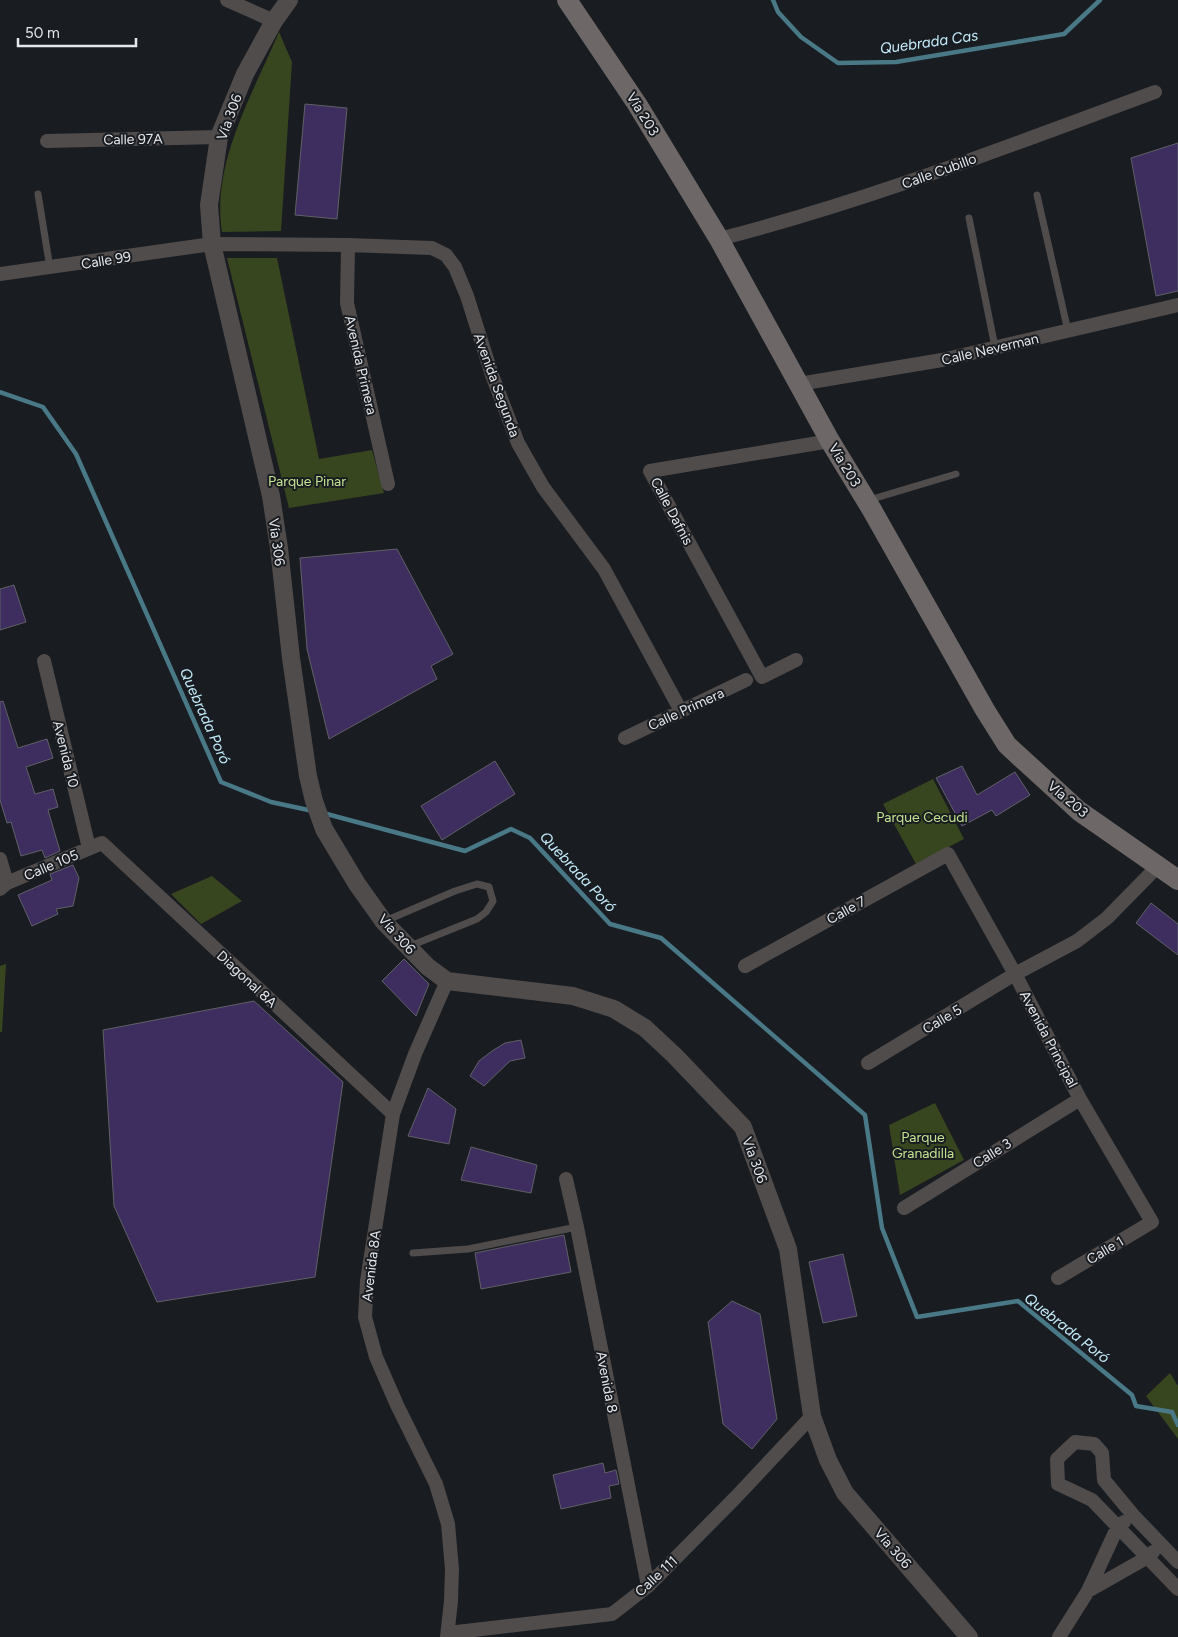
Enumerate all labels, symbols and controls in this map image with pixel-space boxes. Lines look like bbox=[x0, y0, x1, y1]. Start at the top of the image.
scale bar bbox=[18, 15, 135, 47]
text: 50 m bbox=[25, 24, 60, 42]
water label: Quebrada Cas bbox=[879, 26, 979, 58]
street label: Vía 203 bbox=[623, 89, 662, 139]
street label: Vía 306 bbox=[213, 92, 246, 143]
street label: Calle 97A bbox=[103, 130, 163, 149]
street label: Calle Cubillo bbox=[900, 150, 979, 193]
street label: Calle 99 bbox=[80, 248, 132, 273]
street label: Avenida Primera bbox=[341, 314, 380, 416]
street label: Calle Neverman bbox=[940, 330, 1041, 369]
street label: Avenida Segunda bbox=[470, 331, 523, 439]
street label: Vía 203 bbox=[825, 440, 864, 490]
park label: Parque Pinar bbox=[268, 473, 346, 490]
street label: Calle Dafnis bbox=[647, 475, 696, 548]
street label: Vía 306 bbox=[265, 517, 288, 567]
water label: Quebrada Poró bbox=[176, 665, 234, 767]
street label: Calle Primera bbox=[645, 684, 727, 734]
street label: Avenida 10 bbox=[49, 719, 82, 790]
street label: Vía 203 bbox=[1044, 777, 1092, 821]
park label: Parque Cecudi bbox=[876, 809, 968, 826]
water label: Quebrada Poró bbox=[536, 828, 620, 916]
street label: Calle 105 bbox=[21, 846, 81, 884]
street label: Calle 7 bbox=[824, 893, 869, 928]
street label: Vía 306 bbox=[374, 911, 419, 958]
street label: Diagonal 8A bbox=[213, 947, 281, 1012]
street label: Avenida Principal bbox=[1016, 988, 1081, 1091]
street label: Calle 5 bbox=[920, 1001, 965, 1038]
park label: Parque Granadilla bbox=[892, 1129, 954, 1162]
street label: Vía 306 bbox=[738, 1135, 771, 1186]
street label: Calle 3 bbox=[970, 1135, 1015, 1172]
street label: Avenida 8A bbox=[359, 1229, 384, 1303]
street label: Calle 1 bbox=[1084, 1233, 1127, 1268]
water label: Quebrada Poró bbox=[1021, 1289, 1113, 1367]
street label: Avenida 8 bbox=[592, 1350, 621, 1414]
street label: Vía 306 bbox=[870, 1525, 915, 1572]
street label: Calle 111 bbox=[632, 1552, 681, 1600]

